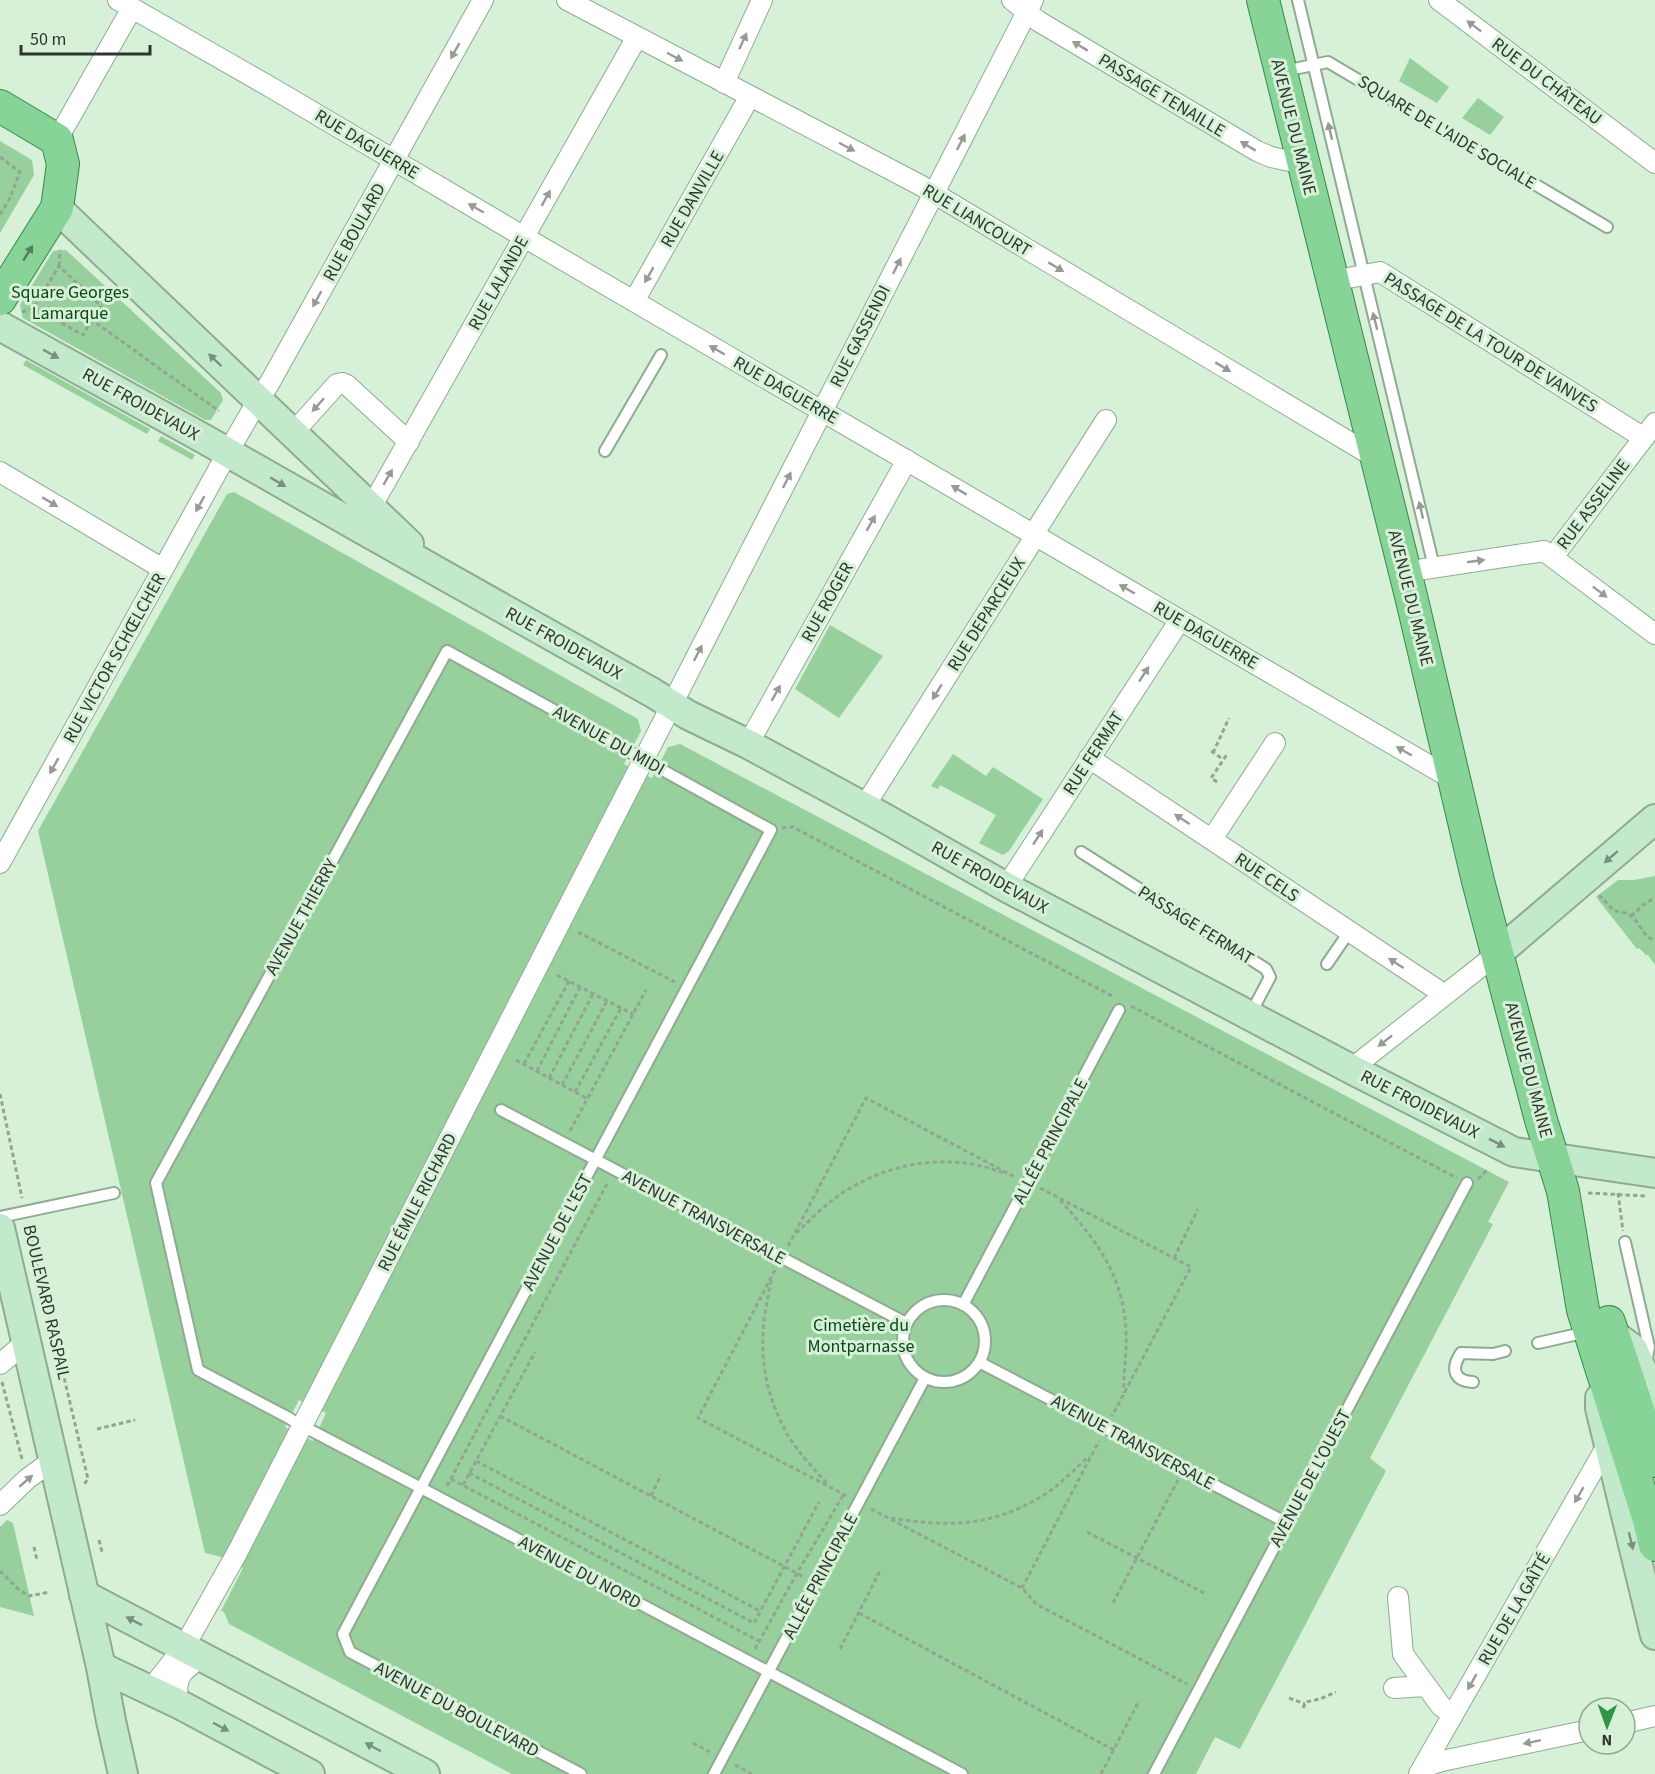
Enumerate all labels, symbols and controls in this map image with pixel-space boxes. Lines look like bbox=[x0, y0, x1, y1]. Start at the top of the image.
scale bar bbox=[21, 18, 150, 56]
one-way arrow bbox=[1467, 21, 1482, 33]
text: 50 m bbox=[30, 27, 66, 52]
street label: RUE DU CHÂTEAU bbox=[1486, 32, 1607, 131]
one-way arrow bbox=[739, 33, 748, 50]
one-way arrow bbox=[1071, 41, 1088, 51]
one-way arrow bbox=[450, 43, 460, 60]
street label: PASSAGE TENAILLE bbox=[1094, 48, 1230, 143]
one-way arrow bbox=[666, 52, 683, 61]
street label: AVENUE DU MAINE bbox=[1264, 56, 1323, 198]
street label: SQUARE DE L'AIDE SOCIALE bbox=[1353, 69, 1541, 196]
street label: RUE DAGUERRE bbox=[310, 103, 424, 185]
one-way arrow bbox=[1324, 122, 1334, 140]
one-way arrow bbox=[956, 134, 965, 151]
one-way arrow bbox=[1240, 140, 1256, 151]
one-way arrow bbox=[839, 142, 856, 152]
street label: RUE DANVILLE bbox=[655, 146, 730, 252]
street label: RUE LIANCOURT bbox=[918, 178, 1036, 263]
street label: RUE BOULARD bbox=[317, 179, 392, 286]
one-way arrow bbox=[541, 189, 551, 206]
one-way arrow bbox=[468, 203, 484, 214]
street label: RUE LALANDE bbox=[462, 232, 535, 335]
one-way arrow bbox=[23, 245, 34, 261]
one-way arrow bbox=[892, 257, 902, 274]
one-way arrow bbox=[1048, 262, 1065, 272]
street label: PASSAGE DE LA TOUR DE VANVES bbox=[1379, 266, 1602, 419]
one-way arrow bbox=[643, 267, 654, 283]
park label: Square Georges Lamarque bbox=[11, 280, 129, 326]
street label: RUE GASSENDI bbox=[824, 281, 897, 392]
one-way arrow bbox=[311, 291, 322, 307]
one-way arrow bbox=[1370, 311, 1380, 330]
one-way arrow bbox=[709, 344, 725, 355]
one-way arrow bbox=[43, 349, 60, 359]
street label: RUE DAGUERRE bbox=[729, 350, 843, 431]
one-way arrow bbox=[209, 353, 223, 367]
street label: RUE FROIDEVAUX bbox=[78, 362, 204, 447]
one-way arrow bbox=[1215, 362, 1231, 373]
one-way arrow bbox=[311, 397, 325, 412]
street label: RUE ASSELINE bbox=[1551, 454, 1636, 555]
one-way arrow bbox=[383, 469, 394, 485]
one-way arrow bbox=[782, 471, 792, 488]
one-way arrow bbox=[270, 477, 287, 487]
one-way arrow bbox=[951, 485, 967, 496]
one-way arrow bbox=[195, 495, 205, 512]
one-way arrow bbox=[42, 497, 59, 507]
one-way arrow bbox=[1415, 501, 1425, 519]
one-way arrow bbox=[866, 514, 876, 531]
street label: AVENUE DU MAINE bbox=[1381, 527, 1440, 669]
street label: RUE DEPARCIEUX bbox=[941, 553, 1031, 676]
one-way arrow bbox=[1467, 556, 1486, 565]
street label: RUE ROGER bbox=[795, 558, 860, 647]
street label: RUE VICTOR SCHŒLCHER bbox=[57, 569, 172, 748]
one-way arrow bbox=[1118, 584, 1135, 594]
one-way arrow bbox=[1592, 586, 1607, 598]
street label: RUE DAGUERRE bbox=[1149, 595, 1263, 676]
street label: RUE FROIDEVAUX bbox=[501, 601, 627, 686]
one-way arrow bbox=[693, 645, 703, 662]
one-way arrow bbox=[1138, 666, 1149, 682]
one-way arrow bbox=[771, 684, 781, 701]
one-way arrow bbox=[931, 684, 942, 700]
street label: AVENUE DU MIDI bbox=[548, 699, 669, 782]
street label: RUE FERMAT bbox=[1057, 706, 1130, 800]
one-way arrow bbox=[1396, 745, 1412, 756]
one-way arrow bbox=[49, 758, 59, 775]
one-way arrow bbox=[1173, 814, 1190, 825]
one-way arrow bbox=[1032, 829, 1043, 846]
street label: RUE FROIDEVAUX bbox=[927, 835, 1053, 920]
street label: RUE CELS bbox=[1230, 847, 1304, 908]
one-way arrow bbox=[1604, 850, 1619, 863]
street label: AVENUE THIERRY bbox=[259, 854, 344, 980]
street label: PASSAGE FERMAT bbox=[1133, 880, 1259, 971]
one-way arrow bbox=[1388, 958, 1404, 969]
street label: AVENUE DU MAINE bbox=[1498, 999, 1559, 1141]
one-way arrow bbox=[1378, 1035, 1393, 1047]
street label: RUE FROIDEVAUX bbox=[1356, 1064, 1484, 1145]
street label: ALLÉE PRINCIPALE bbox=[1007, 1074, 1094, 1208]
street label: RUE ÉMILE RICHARD bbox=[372, 1129, 463, 1276]
one-way arrow bbox=[1489, 1138, 1506, 1148]
street label: AVENUE TRANSVERSALE bbox=[618, 1164, 790, 1271]
street label: AVENUE DE L'EST bbox=[516, 1169, 599, 1295]
street label: BOULEVARD RASPAIL bbox=[17, 1222, 77, 1382]
park label: Cimetière du Montparnasse bbox=[808, 1313, 914, 1359]
street label: AVENUE TRANSVERSALE bbox=[1047, 1389, 1219, 1496]
street label: AVENUE DE L'OUEST bbox=[1264, 1405, 1357, 1551]
one-way arrow bbox=[18, 1475, 33, 1488]
one-way arrow bbox=[1574, 1486, 1584, 1503]
street label: ALLÉE PRINCIPALE bbox=[777, 1509, 864, 1643]
street label: AVENUE DU NORD bbox=[514, 1530, 646, 1615]
one-way arrow bbox=[1627, 1532, 1637, 1550]
street label: RUE DE LA GAÎTÉ bbox=[1472, 1548, 1557, 1670]
one-way arrow bbox=[126, 1616, 143, 1626]
street label: AVENUE DU BOULEVARD bbox=[370, 1655, 544, 1764]
one-way arrow bbox=[1467, 1674, 1477, 1691]
north arrow bbox=[1577, 1696, 1637, 1756]
one-way arrow bbox=[213, 1722, 230, 1732]
text: N bbox=[1601, 1729, 1612, 1751]
one-way arrow bbox=[1522, 1738, 1541, 1747]
one-way arrow bbox=[364, 1742, 381, 1752]

